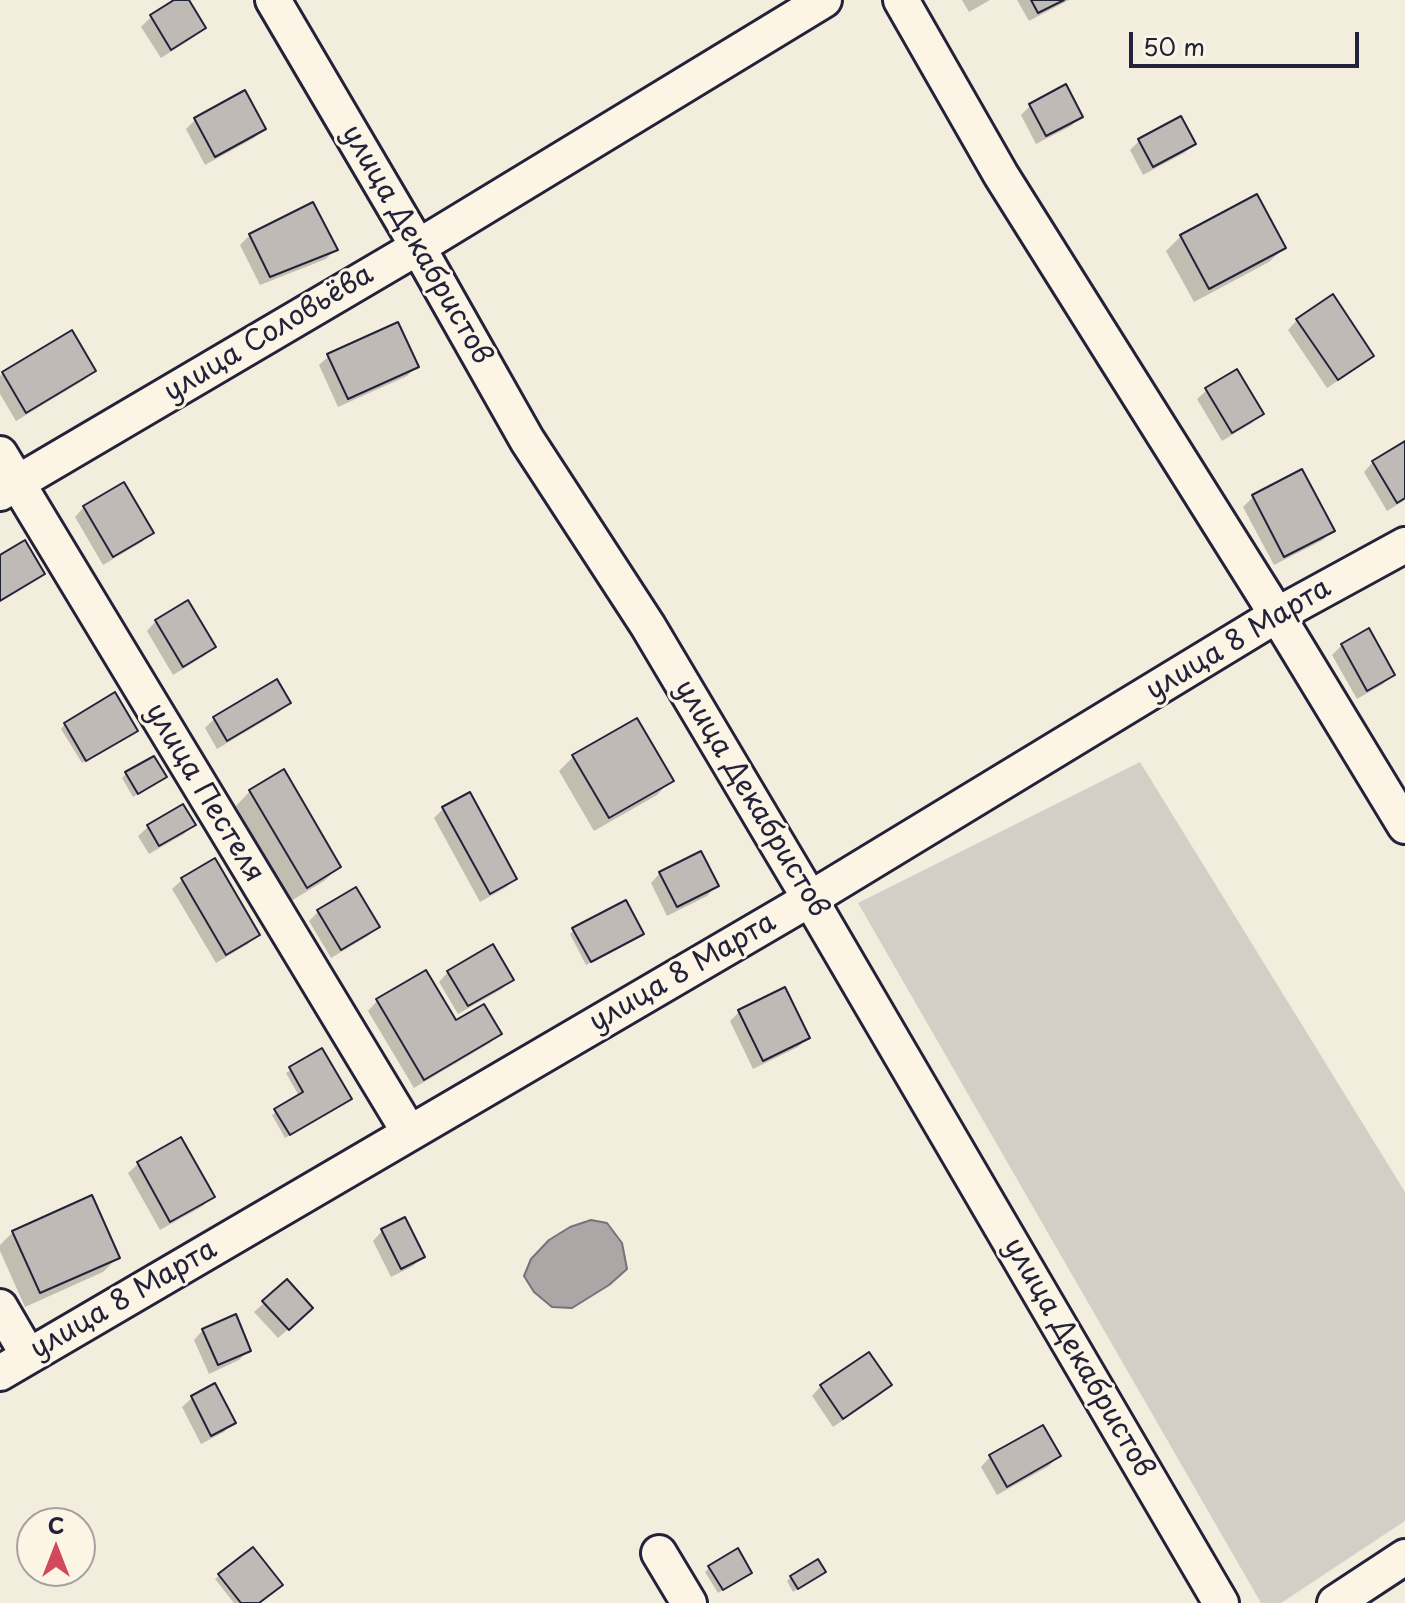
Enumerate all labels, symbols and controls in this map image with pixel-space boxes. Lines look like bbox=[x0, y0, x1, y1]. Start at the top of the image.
scale bar bbox=[1133, 16, 1363, 66]
text: 50 m bbox=[1143, 28, 1205, 64]
street label: улица Декабристов bbox=[334, 119, 498, 371]
street label: улица Соловьёва bbox=[158, 258, 380, 410]
street label: улица 8 Марта bbox=[1141, 572, 1337, 708]
street label: улица Декабристов bbox=[667, 674, 835, 924]
street label: улица Пестеля bbox=[137, 697, 271, 889]
street label: улица 8 Марта bbox=[584, 906, 782, 1040]
street label: улица Декабристов bbox=[996, 1232, 1160, 1484]
street label: улица 8 Марта bbox=[25, 1233, 223, 1367]
north arrow bbox=[16, 1507, 96, 1587]
text: С bbox=[48, 1508, 64, 1541]

